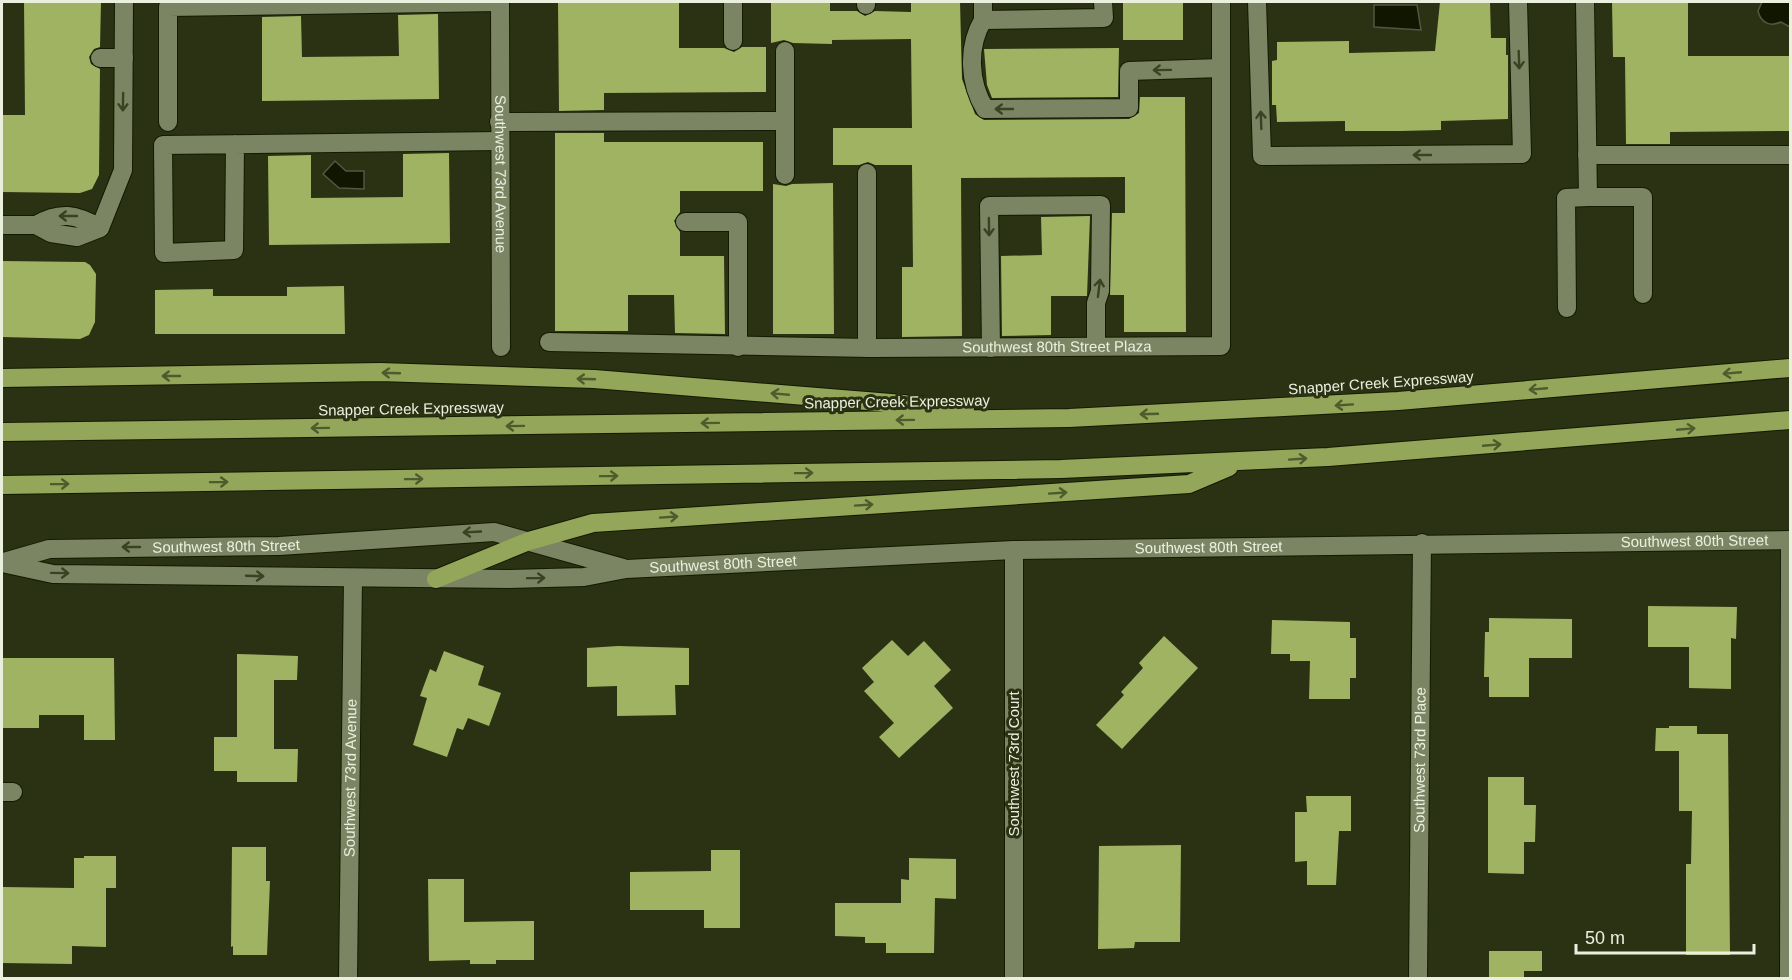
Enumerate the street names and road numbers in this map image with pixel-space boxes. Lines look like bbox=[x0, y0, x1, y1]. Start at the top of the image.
street label: Southwest 73rd Avenue bbox=[492, 95, 510, 253]
street label: Southwest 80th Street Plaza bbox=[962, 337, 1152, 355]
street label: Snapper Creek Expressway bbox=[1288, 368, 1475, 397]
street label: Snapper Creek Expressway bbox=[804, 391, 991, 412]
street label: Snapper Creek Expressway bbox=[318, 398, 505, 419]
street label: Southwest 80th Street bbox=[1621, 531, 1769, 550]
street label: Southwest 80th Street bbox=[152, 536, 301, 556]
street label: Southwest 80th Street bbox=[1135, 538, 1283, 556]
street label: Southwest 80th Street bbox=[649, 552, 798, 576]
street label: Southwest 73rd Place bbox=[1410, 687, 1429, 833]
street label: Southwest 73rd Court bbox=[1005, 691, 1022, 837]
street label: Southwest 73rd Avenue bbox=[341, 699, 359, 857]

